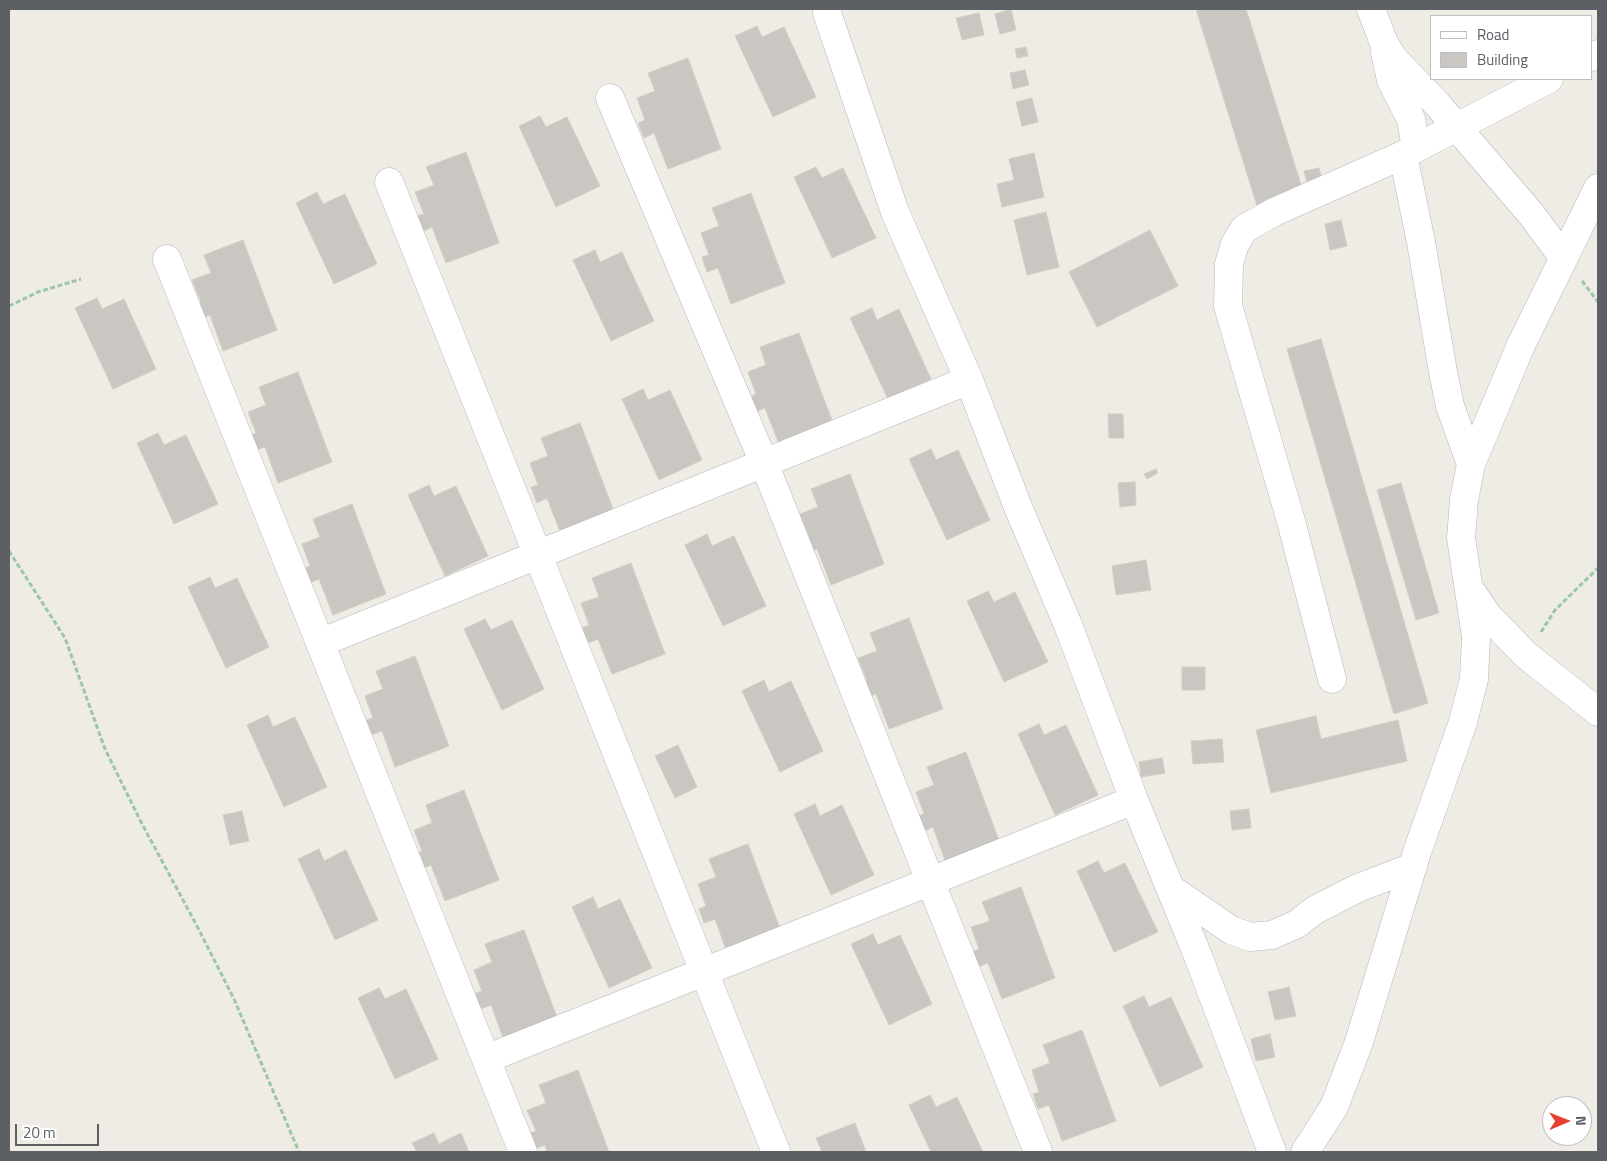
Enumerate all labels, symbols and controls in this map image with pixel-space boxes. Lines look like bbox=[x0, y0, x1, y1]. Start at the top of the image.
legend bbox=[1430, 15, 1592, 80]
text: Road bbox=[1477, 23, 1509, 46]
text: Building bbox=[1477, 48, 1528, 71]
north arrow bbox=[1542, 1096, 1592, 1146]
scale bar bbox=[18, 1114, 101, 1146]
text: N bbox=[1571, 1116, 1592, 1126]
text: 20 m bbox=[23, 1121, 56, 1144]

